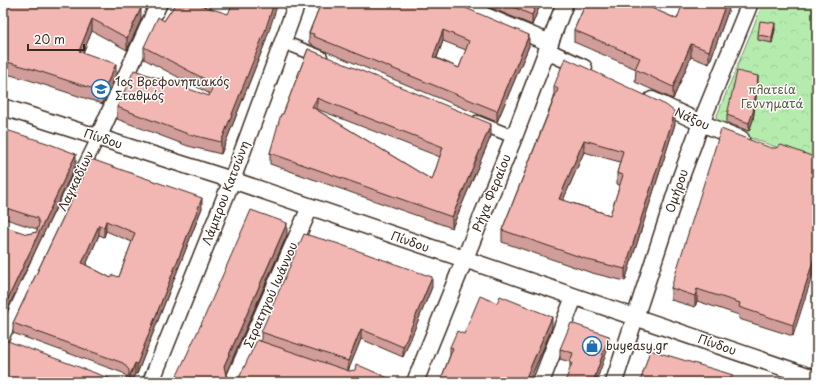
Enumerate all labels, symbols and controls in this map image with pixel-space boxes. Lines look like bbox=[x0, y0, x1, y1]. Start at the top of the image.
scale bar bbox=[28, 26, 84, 52]
text: 20 m bbox=[34, 30, 65, 48]
place label: 1ος Βρεφονηπιακός Σταθμός bbox=[115, 72, 229, 104]
school or university icon: 1ος Βρεφονηπιακός Σταθμός bbox=[90, 78, 112, 100]
park label: πλατεία Γεννηματά bbox=[741, 80, 803, 112]
street label: Νάξου bbox=[672, 102, 713, 134]
street label: Πίνδου bbox=[82, 123, 125, 153]
street label: Λάμπρου Κατσώνη bbox=[197, 138, 253, 247]
street label: Λαγκαδίων bbox=[53, 147, 98, 214]
street label: Ρήγα Φεραίου bbox=[467, 151, 515, 234]
street label: Ομήρου bbox=[660, 166, 692, 215]
street label: Πίνδου bbox=[389, 226, 432, 256]
street label: Στρατηγού Ιωάννου bbox=[239, 239, 302, 350]
street label: Πίνδου bbox=[696, 329, 739, 359]
shop icon: buyeasy.gr bbox=[581, 335, 603, 357]
place label: buyeasy.gr bbox=[606, 336, 668, 354]

